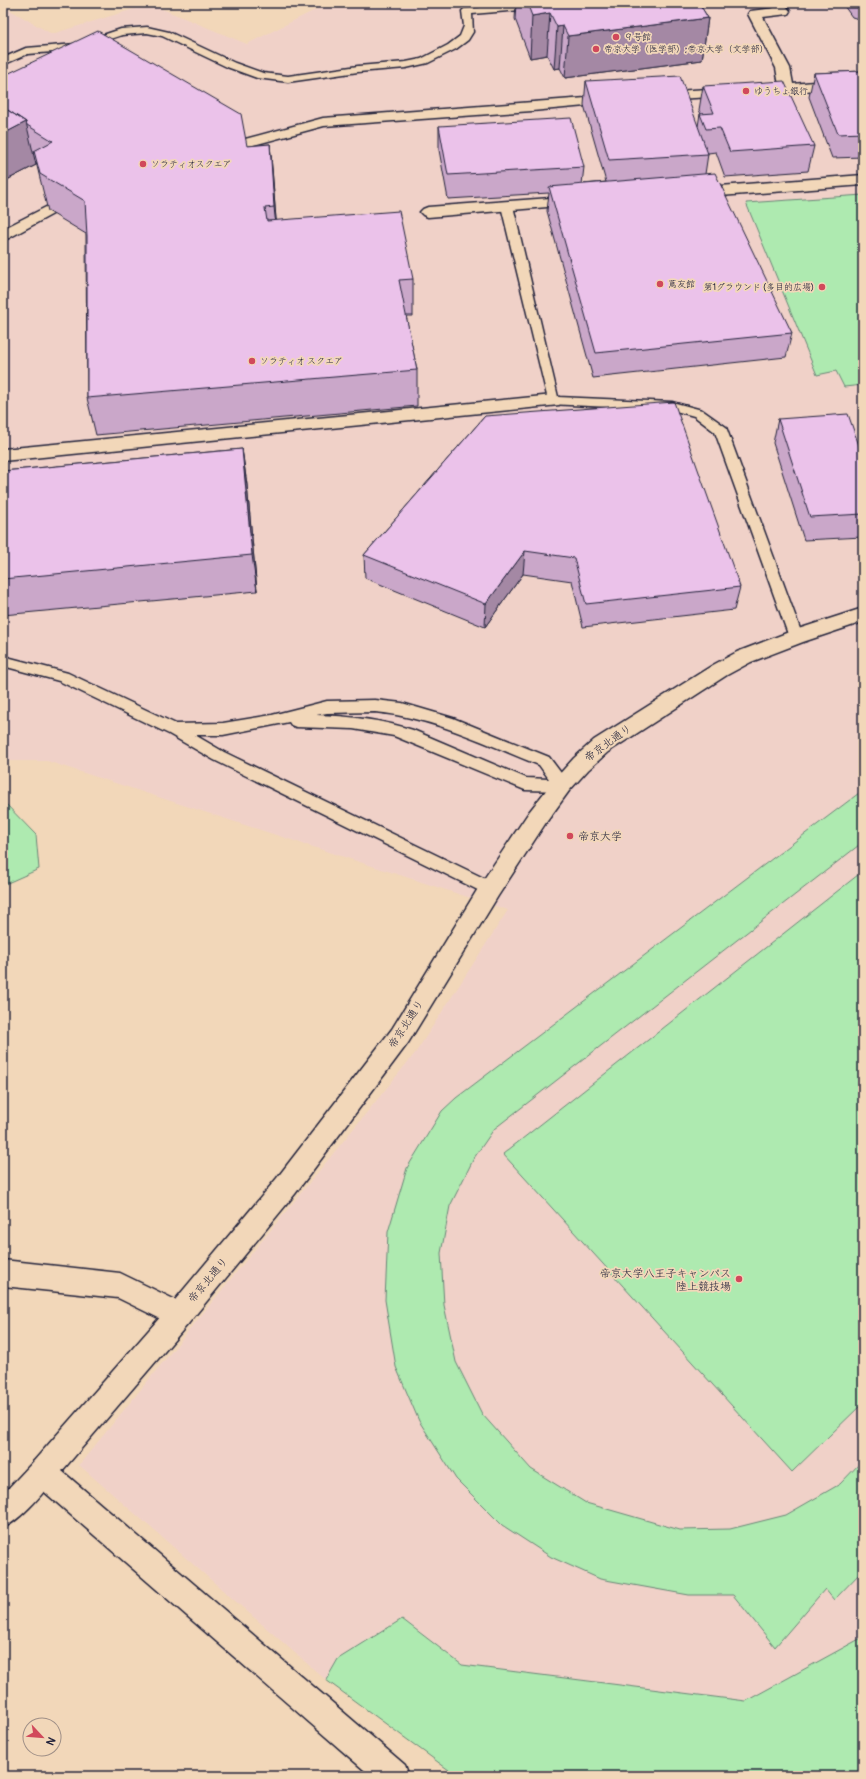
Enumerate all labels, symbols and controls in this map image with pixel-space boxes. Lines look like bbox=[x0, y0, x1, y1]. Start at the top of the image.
marker: ９号館 bbox=[611, 32, 621, 42]
place label: ９号館 bbox=[624, 32, 651, 43]
marker: 帝京大学（医学部）;帝京大学（文学部） bbox=[591, 44, 601, 54]
place label: 帝京大学（医学部）;帝京大学（文学部） bbox=[604, 44, 769, 55]
marker: ゆうちょ銀行 bbox=[741, 86, 751, 96]
place label: ゆうちょ銀行 bbox=[754, 86, 808, 97]
marker: ソラティオスクエア bbox=[138, 159, 148, 169]
place label: ソラティオスクエア bbox=[151, 159, 231, 170]
marker: 蔦友館 bbox=[655, 279, 665, 289]
place label: 蔦友館 bbox=[668, 279, 695, 290]
place label: 第1グラウンド (多目的広場) bbox=[703, 282, 814, 293]
marker: 第1グラウンド (多目的広場) bbox=[817, 282, 827, 292]
marker: ソラティオ スクエア bbox=[247, 356, 257, 366]
place label: ソラティオ スクエア bbox=[260, 356, 343, 367]
street label: 帝京北通り bbox=[582, 722, 634, 764]
place label: 帝京大学 bbox=[578, 830, 622, 843]
marker: 帝京大学 bbox=[565, 831, 575, 841]
street label: 帝京北通り bbox=[386, 997, 426, 1051]
street label: 帝京北通り bbox=[185, 1255, 231, 1305]
place label: 帝京大学八王子キャンパス 陸上競技場 bbox=[599, 1267, 731, 1293]
marker: 帝京大学八王子キャンパス 陸上競技場 bbox=[734, 1274, 744, 1284]
north arrow bbox=[22, 1717, 62, 1757]
text: N bbox=[43, 1735, 58, 1748]

